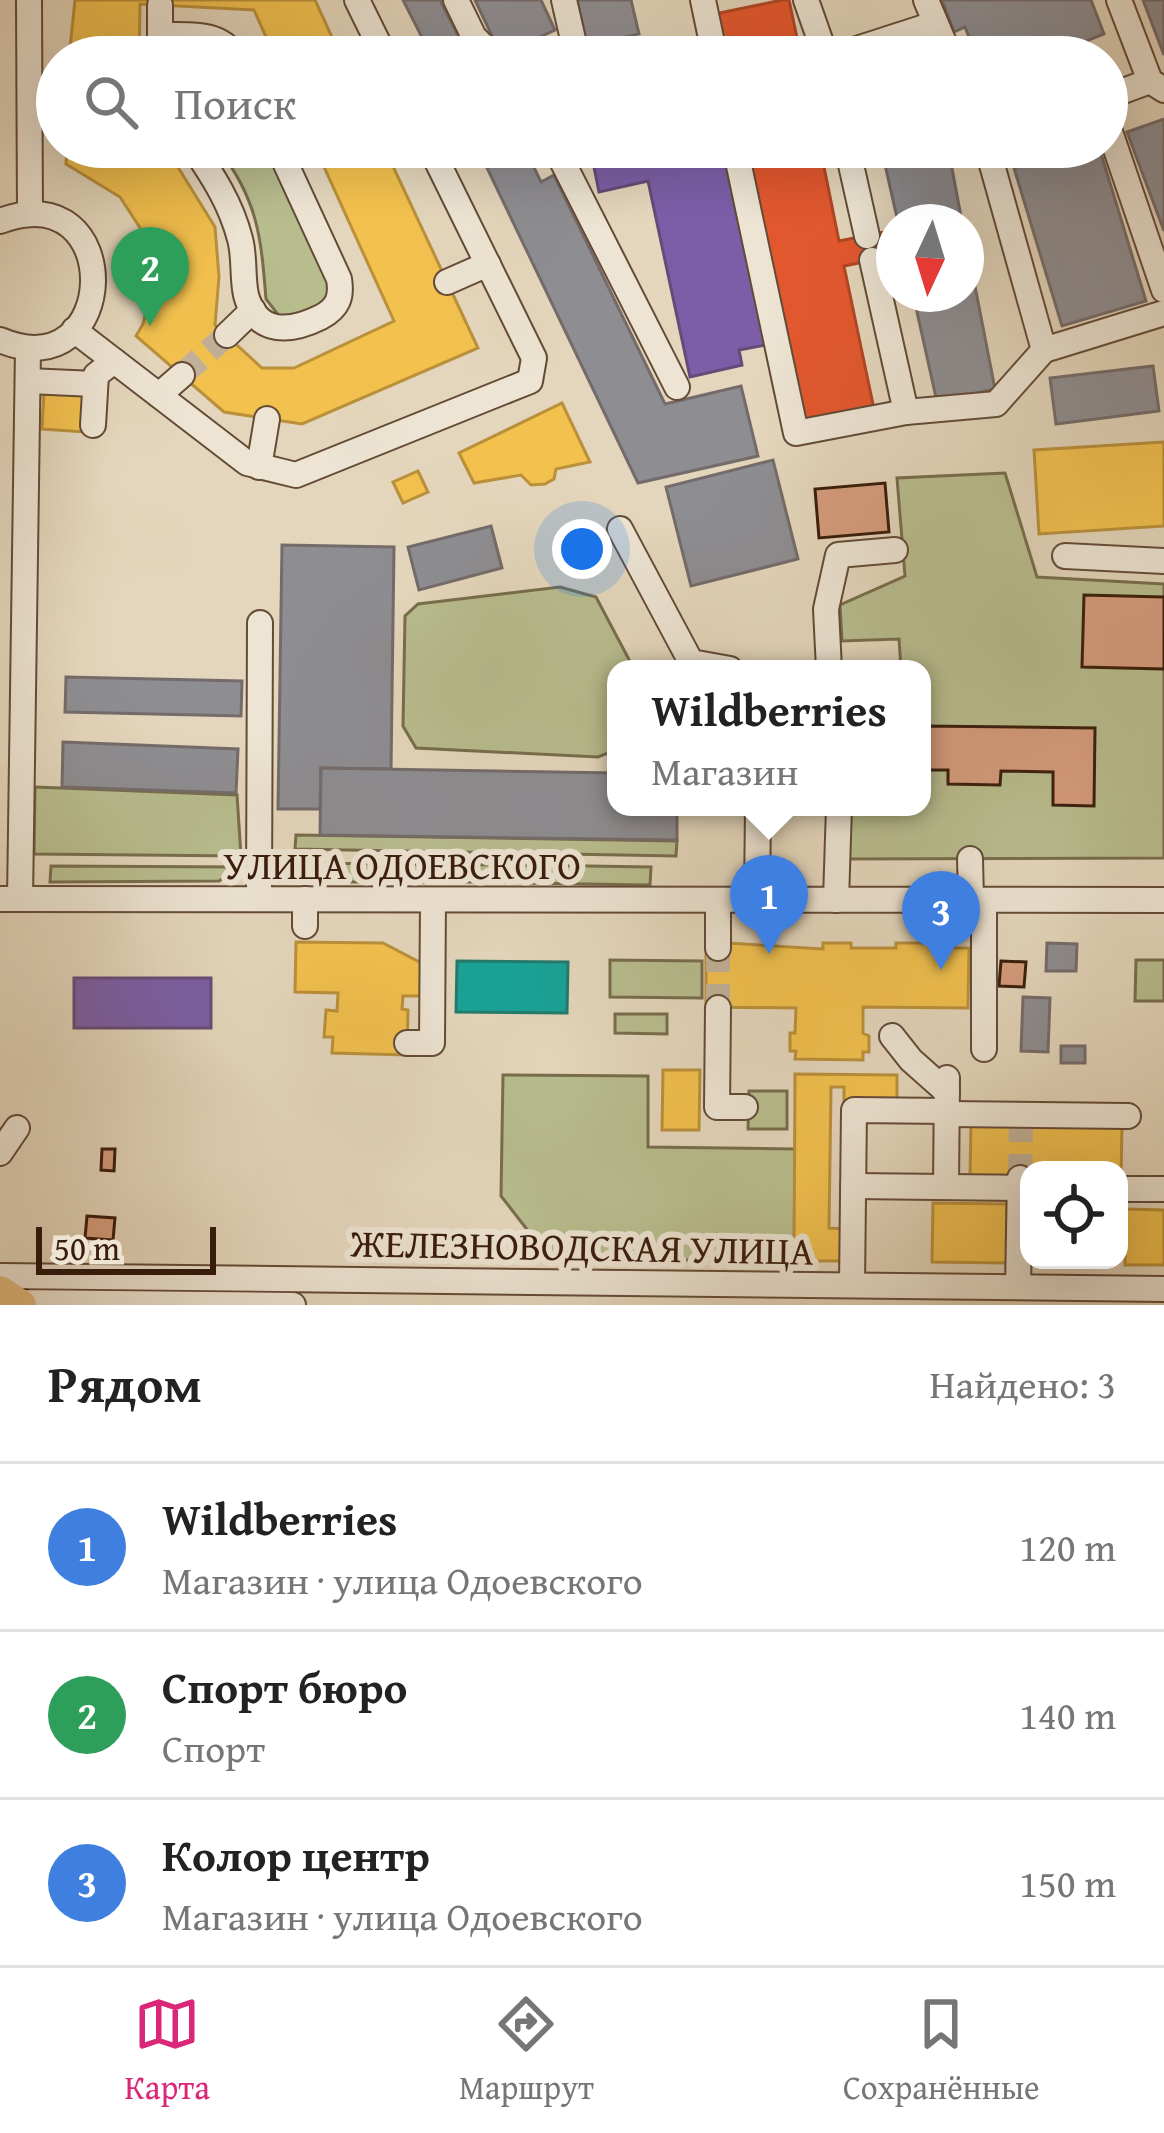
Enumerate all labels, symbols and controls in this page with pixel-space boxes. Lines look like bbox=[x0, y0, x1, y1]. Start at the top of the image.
search box bbox=[36, 36, 1128, 168]
icon: search bbox=[78, 69, 144, 135]
text: Поиск bbox=[174, 70, 296, 135]
north arrow bbox=[876, 204, 984, 312]
pin: 2 bbox=[111, 227, 189, 326]
your location bbox=[552, 519, 612, 579]
popup bbox=[607, 660, 931, 816]
text: Wildberries bbox=[651, 677, 887, 742]
text: Магазин bbox=[651, 742, 798, 799]
street label: УЛИЦА ОДОЕВСКОГО bbox=[223, 836, 581, 893]
pin: 1 bbox=[730, 855, 808, 954]
pin: 3 bbox=[902, 871, 980, 970]
map controls bbox=[1020, 1161, 1128, 1269]
button: locate bbox=[1020, 1161, 1128, 1269]
street label: ЖЕЛЕЗНОВОДСКАЯ УЛИЦА bbox=[349, 1213, 814, 1279]
scale bar bbox=[36, 1221, 216, 1274]
text: 50 m bbox=[54, 1224, 120, 1272]
text: Рядом bbox=[48, 1346, 202, 1421]
text: Найдено: 3 bbox=[929, 1355, 1116, 1412]
text: Wildberries bbox=[162, 1486, 397, 1551]
text: 1 bbox=[77, 1518, 97, 1575]
text: 120 m bbox=[1019, 1518, 1116, 1575]
text: Магазин · улица Одоевского bbox=[162, 1551, 643, 1608]
text: Спорт бюро bbox=[162, 1654, 408, 1719]
text: 2 bbox=[77, 1686, 97, 1743]
text: 140 m bbox=[1019, 1686, 1116, 1743]
text: Спорт bbox=[162, 1719, 265, 1776]
text: Колор центр bbox=[162, 1822, 430, 1887]
text: 3 bbox=[77, 1854, 97, 1911]
text: 150 m bbox=[1019, 1854, 1116, 1911]
text: Магазин · улица Одоевского bbox=[162, 1887, 643, 1944]
tab: Карта bbox=[125, 1991, 210, 2111]
tab: Маршрут bbox=[459, 1991, 594, 2111]
tab: Сохранённые bbox=[843, 1991, 1040, 2111]

